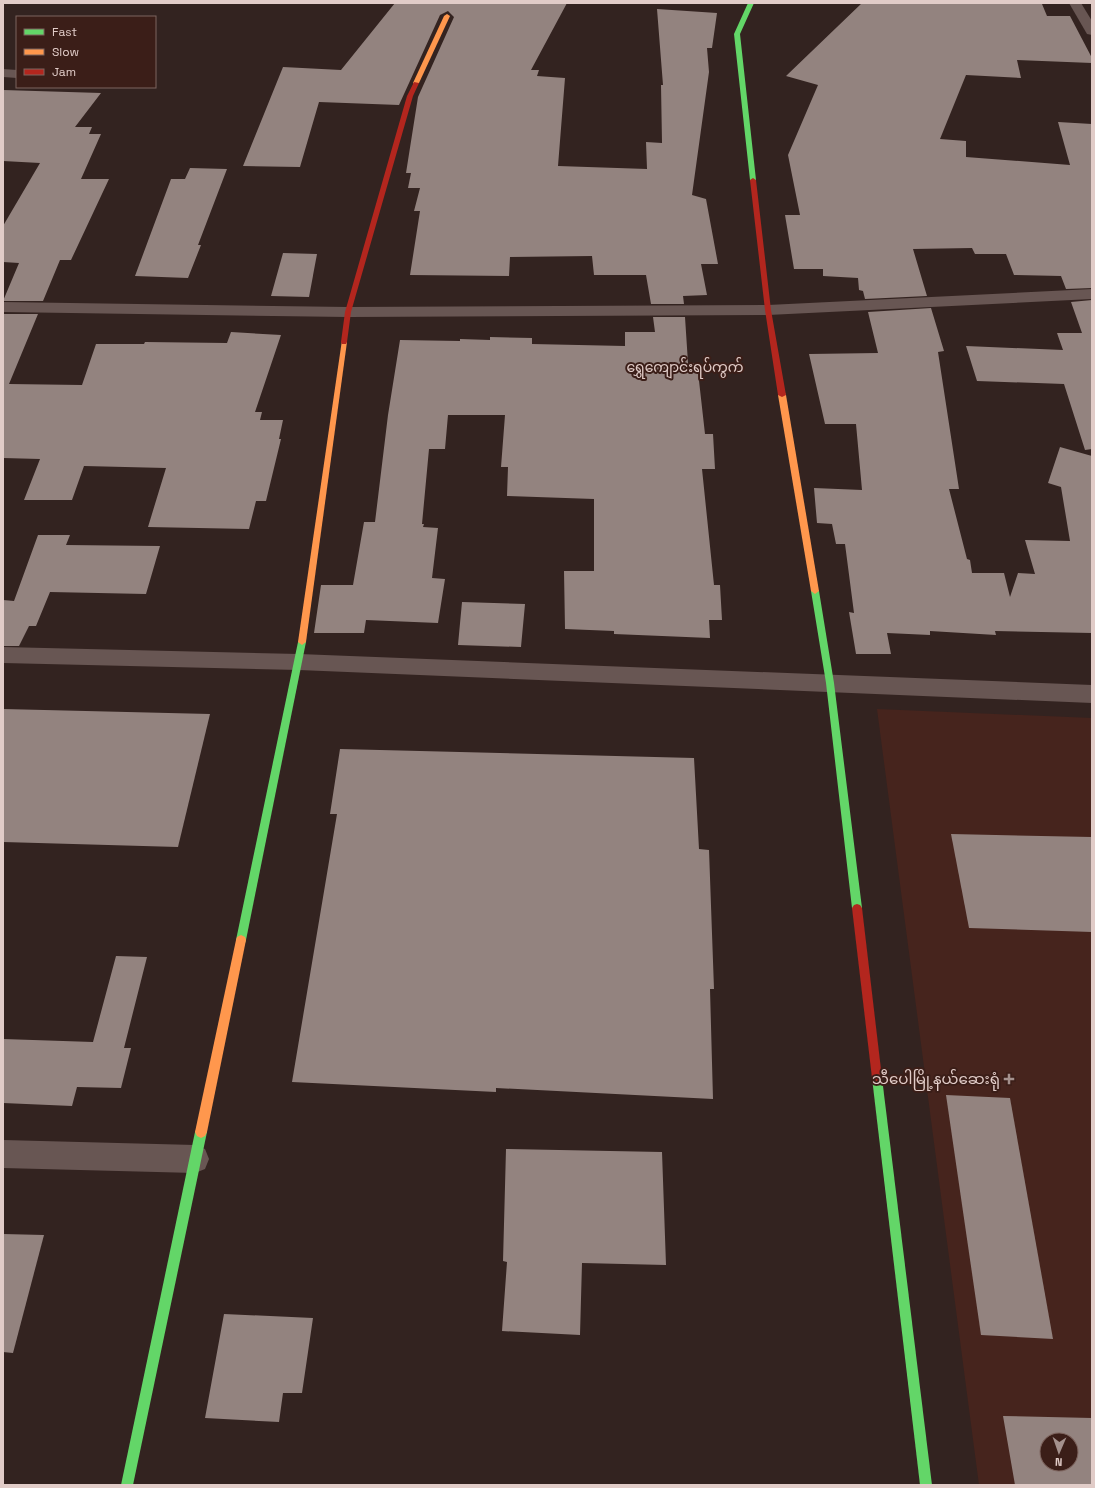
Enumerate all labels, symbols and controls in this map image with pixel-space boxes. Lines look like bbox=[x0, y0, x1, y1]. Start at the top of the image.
legend bbox=[16, 16, 156, 88]
text: Fast bbox=[52, 24, 77, 40]
text: Slow bbox=[52, 44, 79, 60]
text: Jam bbox=[52, 64, 76, 80]
district label: ရွှေကျောင်းရပ်ကွက် bbox=[626, 357, 744, 379]
place label: သီပေါမြို့နယ်ဆေးရုံ bbox=[872, 1069, 1000, 1091]
marker: သီပေါမြို့နယ်ဆေးရုံ bbox=[1003, 1073, 1015, 1085]
north arrow bbox=[1039, 1432, 1079, 1472]
text: N bbox=[1055, 1455, 1063, 1469]

